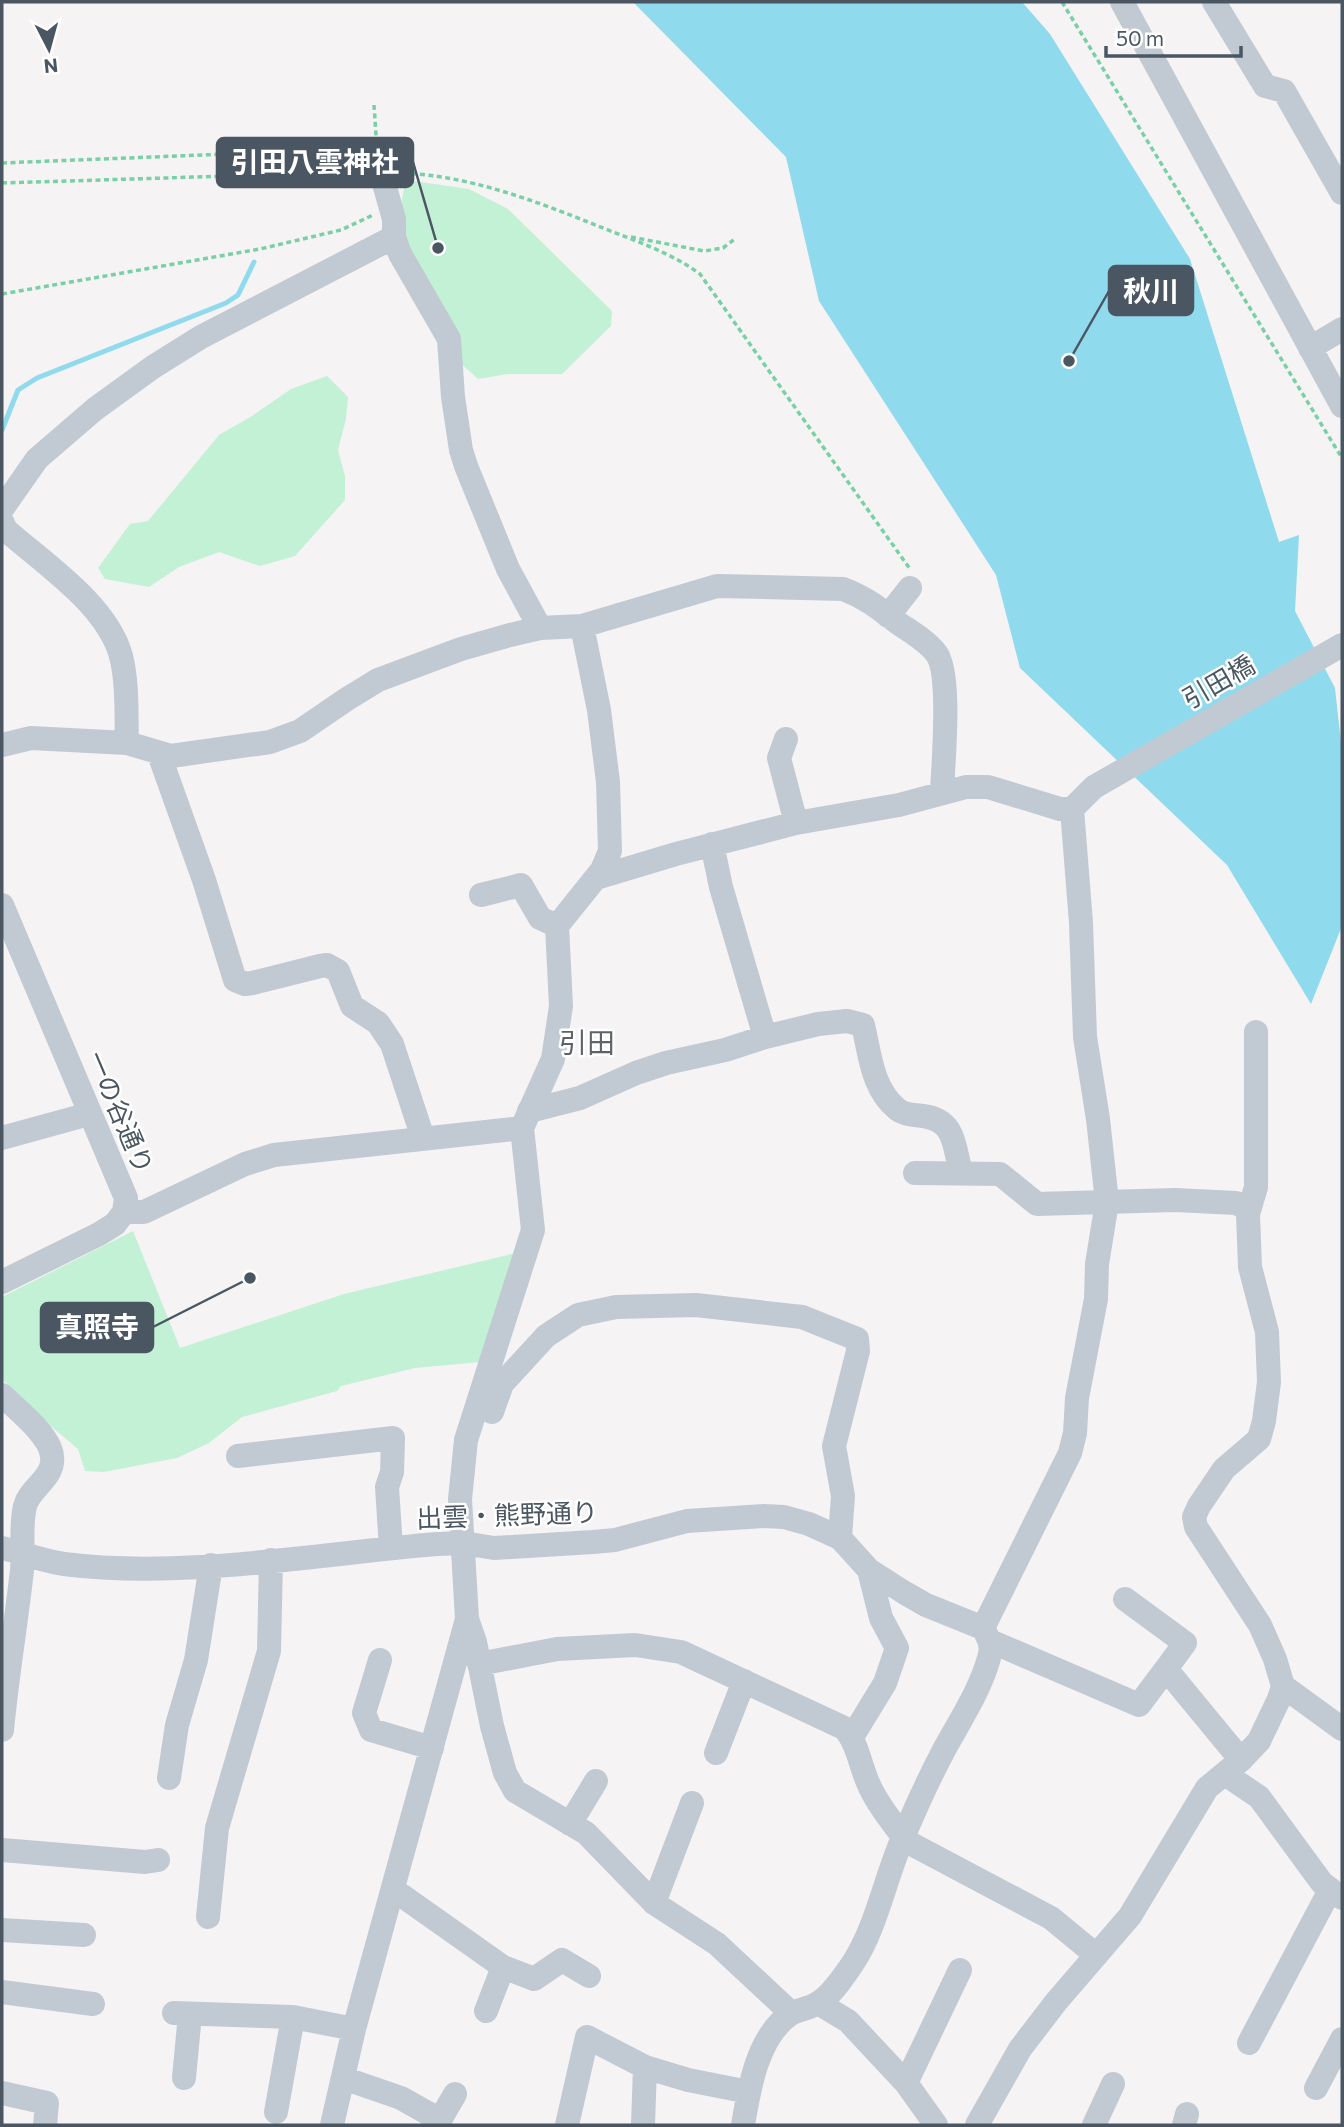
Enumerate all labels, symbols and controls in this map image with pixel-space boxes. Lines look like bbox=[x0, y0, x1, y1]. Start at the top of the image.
north arrow bbox=[14, 14, 84, 84]
scale bar bbox=[1106, 14, 1241, 58]
text: 50 m bbox=[1116, 25, 1164, 50]
text: N bbox=[43, 54, 59, 79]
callout: 引田八雲神社 bbox=[217, 138, 413, 187]
text: 引田八雲神社 bbox=[231, 144, 399, 178]
callout: 秋川 bbox=[1109, 266, 1193, 315]
text: 秋川 bbox=[1123, 273, 1179, 307]
street label: 引田橋 bbox=[1176, 648, 1260, 714]
district label: 引田 bbox=[559, 1025, 615, 1059]
street label: 一の谷通り bbox=[81, 1046, 161, 1178]
callout: 真照寺 bbox=[41, 1303, 153, 1352]
text: 真照寺 bbox=[55, 1309, 139, 1343]
street label: 出雲・熊野通り bbox=[416, 1495, 598, 1533]

